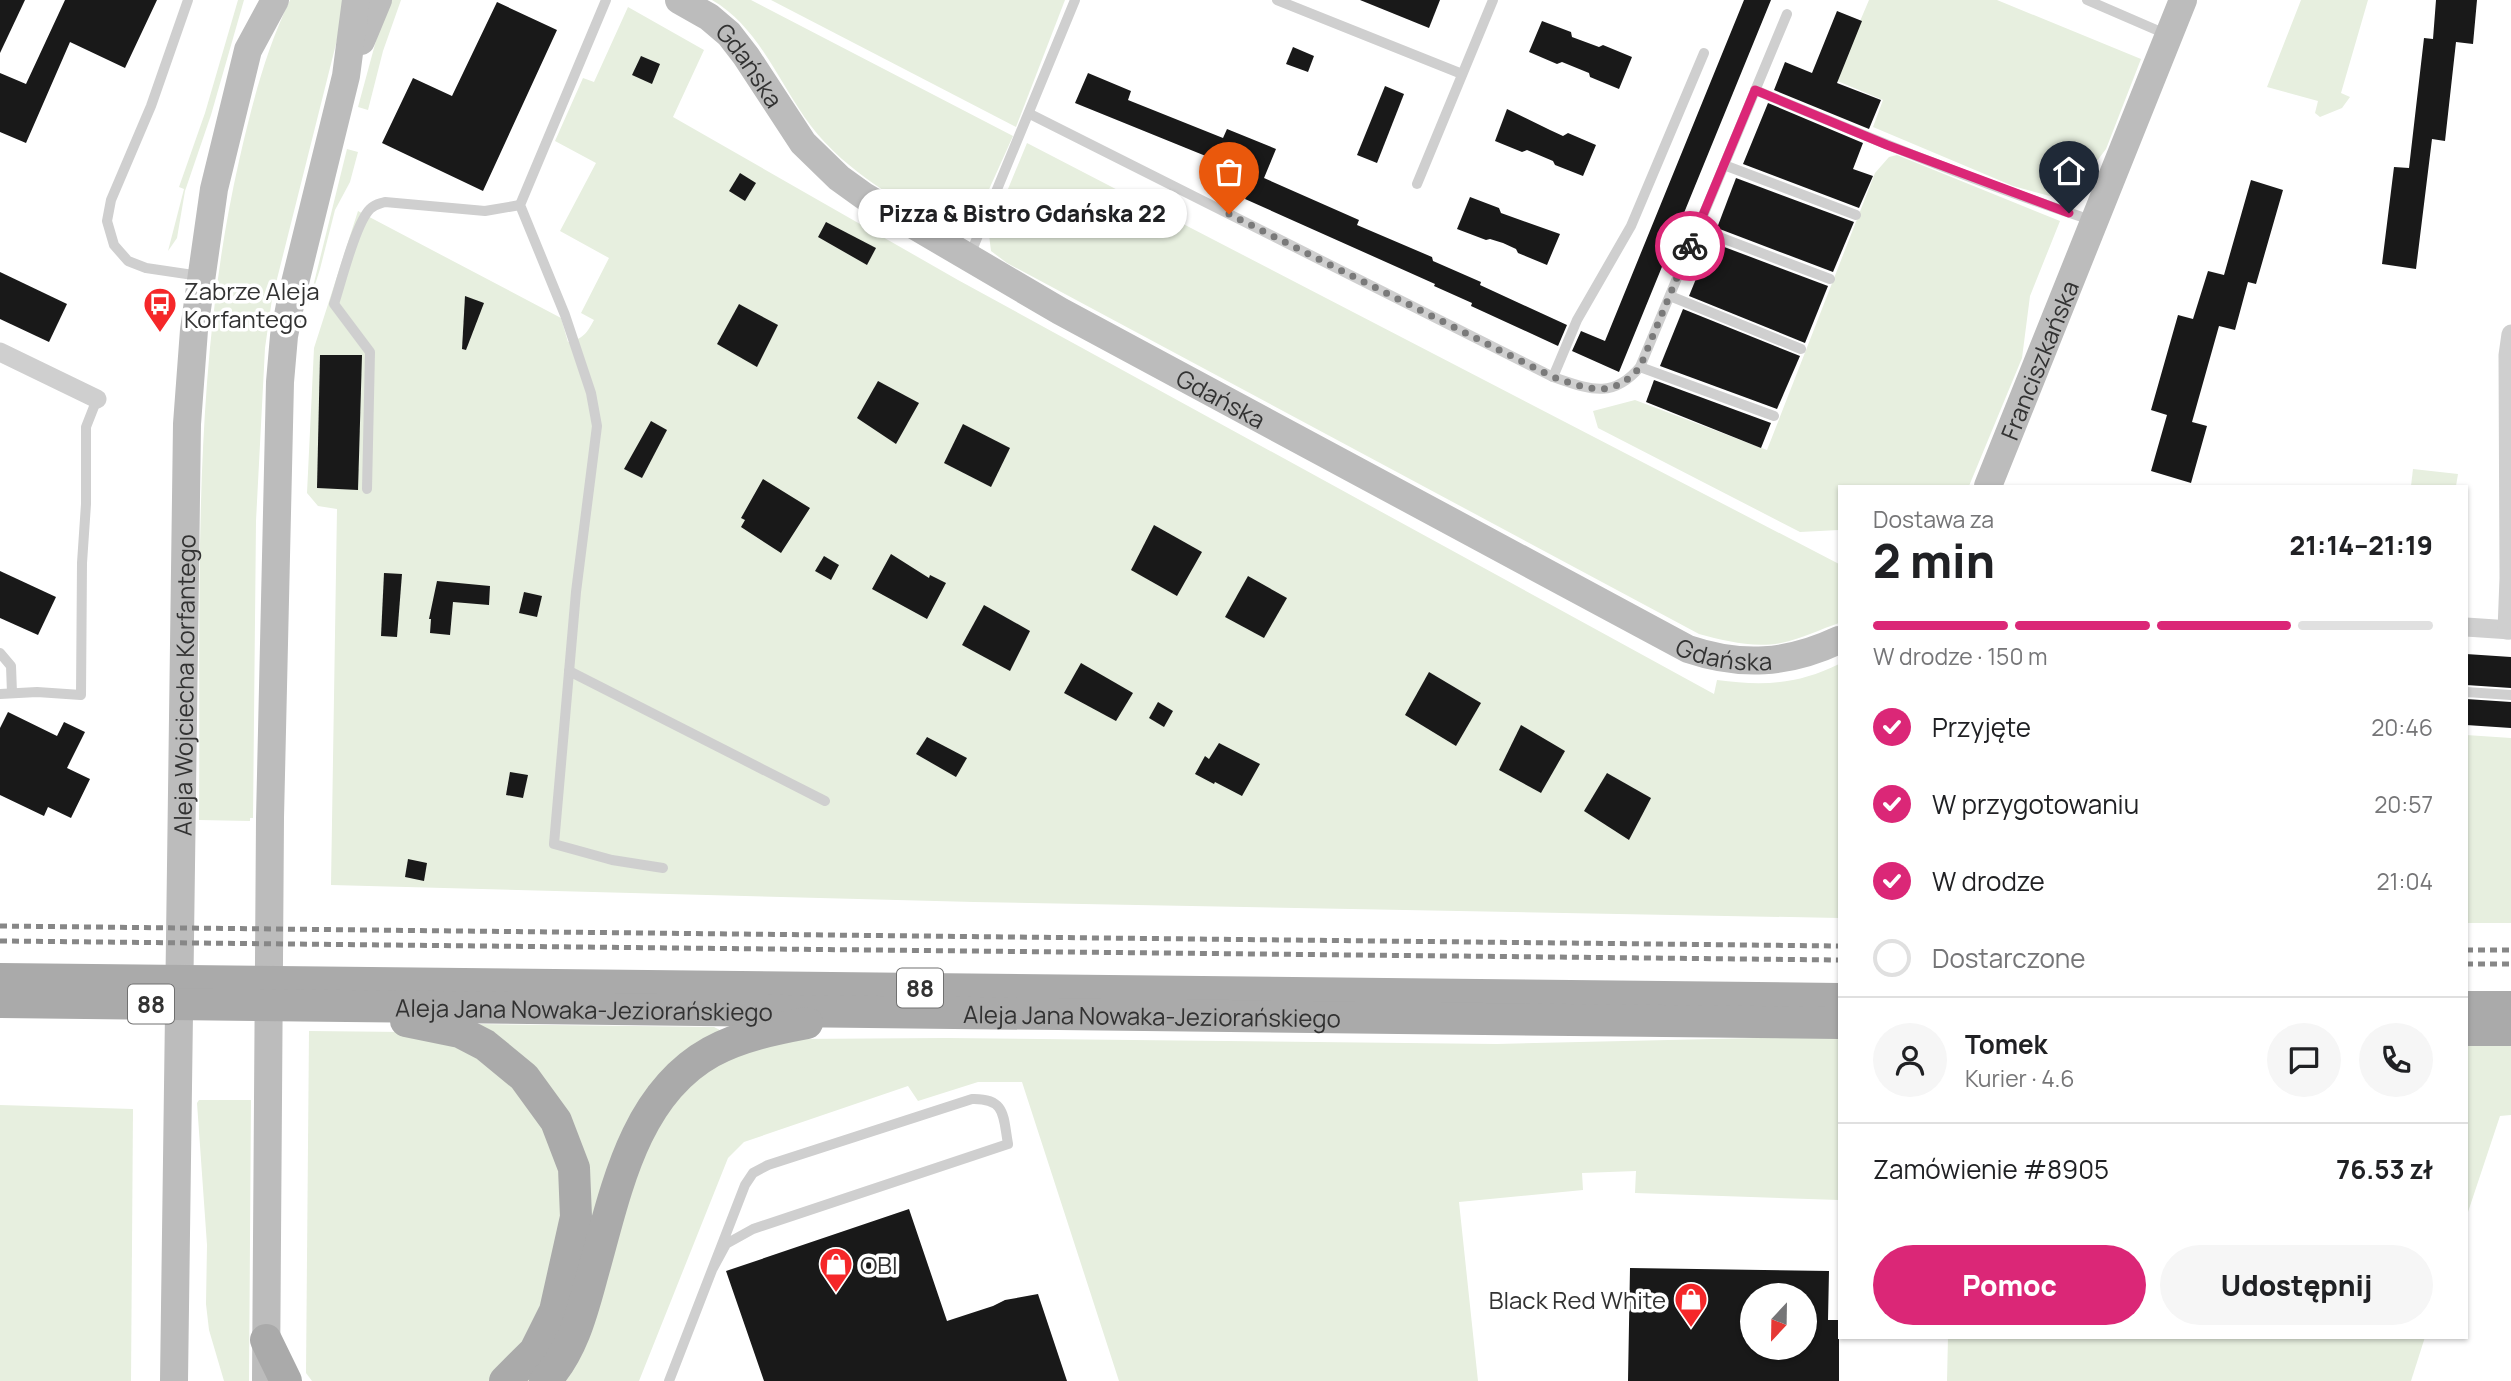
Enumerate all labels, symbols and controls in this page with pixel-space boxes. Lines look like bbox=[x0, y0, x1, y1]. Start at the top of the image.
street label: Gdańska bbox=[710, 14, 791, 113]
pin bbox=[2039, 141, 2099, 213]
pin bbox=[1199, 142, 1259, 214]
icon: home bbox=[2050, 152, 2088, 190]
icon: bag bbox=[1210, 153, 1248, 191]
callout: Pizza & Bistro Gdańska 22 bbox=[858, 190, 1187, 238]
text: Pizza & Bistro Gdańska 22 bbox=[879, 197, 1166, 229]
courier bbox=[1655, 211, 1725, 281]
icon: bike bbox=[1671, 227, 1709, 265]
place label: Zabrze Aleja Korfantego bbox=[184, 274, 320, 335]
street label: Franciszkańska bbox=[1992, 275, 2085, 444]
bus stop icon: Zabrze Aleja Korfantego bbox=[141, 285, 179, 334]
street label: Gdańska bbox=[1171, 360, 1272, 435]
text: Dostawa za bbox=[1873, 503, 1994, 535]
text: 21:14–21:19 bbox=[2290, 527, 2433, 563]
text: 2 min bbox=[1873, 529, 1995, 592]
street label: Aleja Wojciecha Korfantego bbox=[165, 534, 202, 836]
street label: Gdańska bbox=[1670, 629, 1773, 677]
text: W drodze · 150 m bbox=[1873, 640, 2048, 672]
icon: check bbox=[1873, 708, 1911, 746]
text: Przyjęte bbox=[1932, 709, 2031, 745]
text: 20:46 bbox=[2371, 711, 2433, 743]
icon: check bbox=[1873, 785, 1911, 823]
text: W przygotowaniu bbox=[1932, 786, 2139, 822]
text: 20:57 bbox=[2374, 788, 2433, 820]
icon: check bbox=[1873, 862, 1911, 900]
text: W drodze bbox=[1932, 863, 2045, 899]
text: 21:04 bbox=[2376, 865, 2433, 897]
text: Dostarczone bbox=[1932, 940, 2085, 976]
road number: 88 bbox=[897, 968, 943, 1007]
road number: 88 bbox=[128, 984, 174, 1023]
street label: Aleja Jana Nowaka-Jeziorańskiego bbox=[395, 990, 773, 1027]
street label: Aleja Jana Nowaka-Jeziorańskiego bbox=[963, 996, 1341, 1034]
button: person bbox=[1873, 1023, 1947, 1097]
button: chat bbox=[2267, 1023, 2341, 1097]
button: phone bbox=[2359, 1023, 2433, 1097]
text: Tomek bbox=[1965, 1026, 2048, 1062]
text: Kurier · 4.6 bbox=[1965, 1062, 2075, 1094]
text: Zamówienie #8905 bbox=[1873, 1151, 2109, 1187]
text: 76.53 zł bbox=[2336, 1151, 2433, 1187]
shop icon: OBI bbox=[817, 1245, 855, 1294]
button: Pomoc bbox=[1873, 1245, 2146, 1325]
button: Udostępnij bbox=[2160, 1245, 2433, 1325]
place label: OBI bbox=[860, 1248, 898, 1281]
shop icon: Black Red White bbox=[1672, 1280, 1710, 1329]
place label: Black Red White bbox=[1489, 1283, 1666, 1316]
north arrow bbox=[1740, 1283, 1816, 1360]
map controls bbox=[1740, 1283, 1817, 1360]

